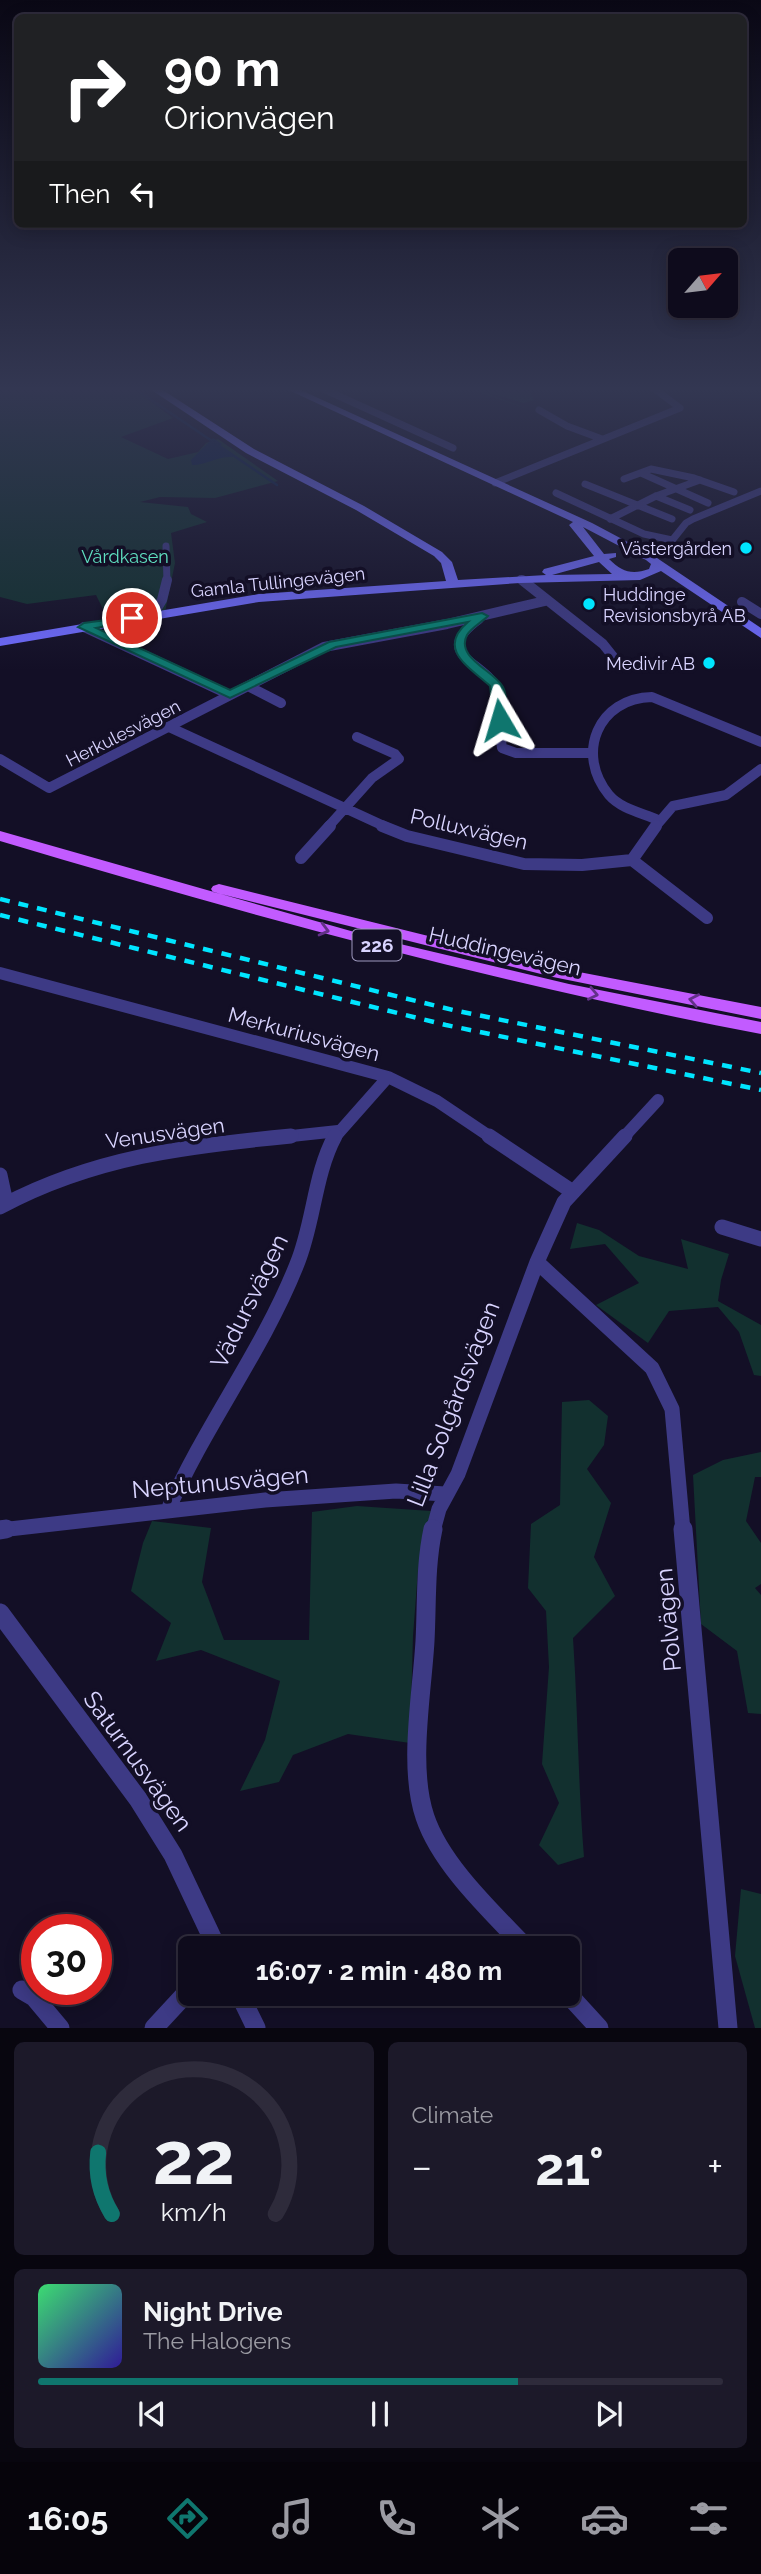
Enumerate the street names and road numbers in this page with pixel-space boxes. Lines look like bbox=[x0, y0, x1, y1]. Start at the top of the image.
street label: Gamla Tullingevägen bbox=[190, 562, 366, 602]
street label: Herkulesvägen bbox=[62, 695, 184, 771]
street label: Polluxvägen bbox=[408, 803, 530, 855]
street label: Huddingevägen bbox=[426, 921, 584, 981]
road number: 226 bbox=[352, 930, 402, 960]
street label: Merkuriusvägen bbox=[226, 1002, 382, 1066]
street label: Venusvägen bbox=[104, 1112, 226, 1154]
street label: Vädursvägen bbox=[204, 1229, 294, 1373]
street label: Lilla Solgårdsvägen bbox=[400, 1297, 506, 1511]
street label: Neptunusvägen bbox=[130, 1460, 310, 1504]
street label: Polvägen bbox=[649, 1567, 687, 1673]
street label: Saturnusvägen bbox=[77, 1685, 199, 1837]

